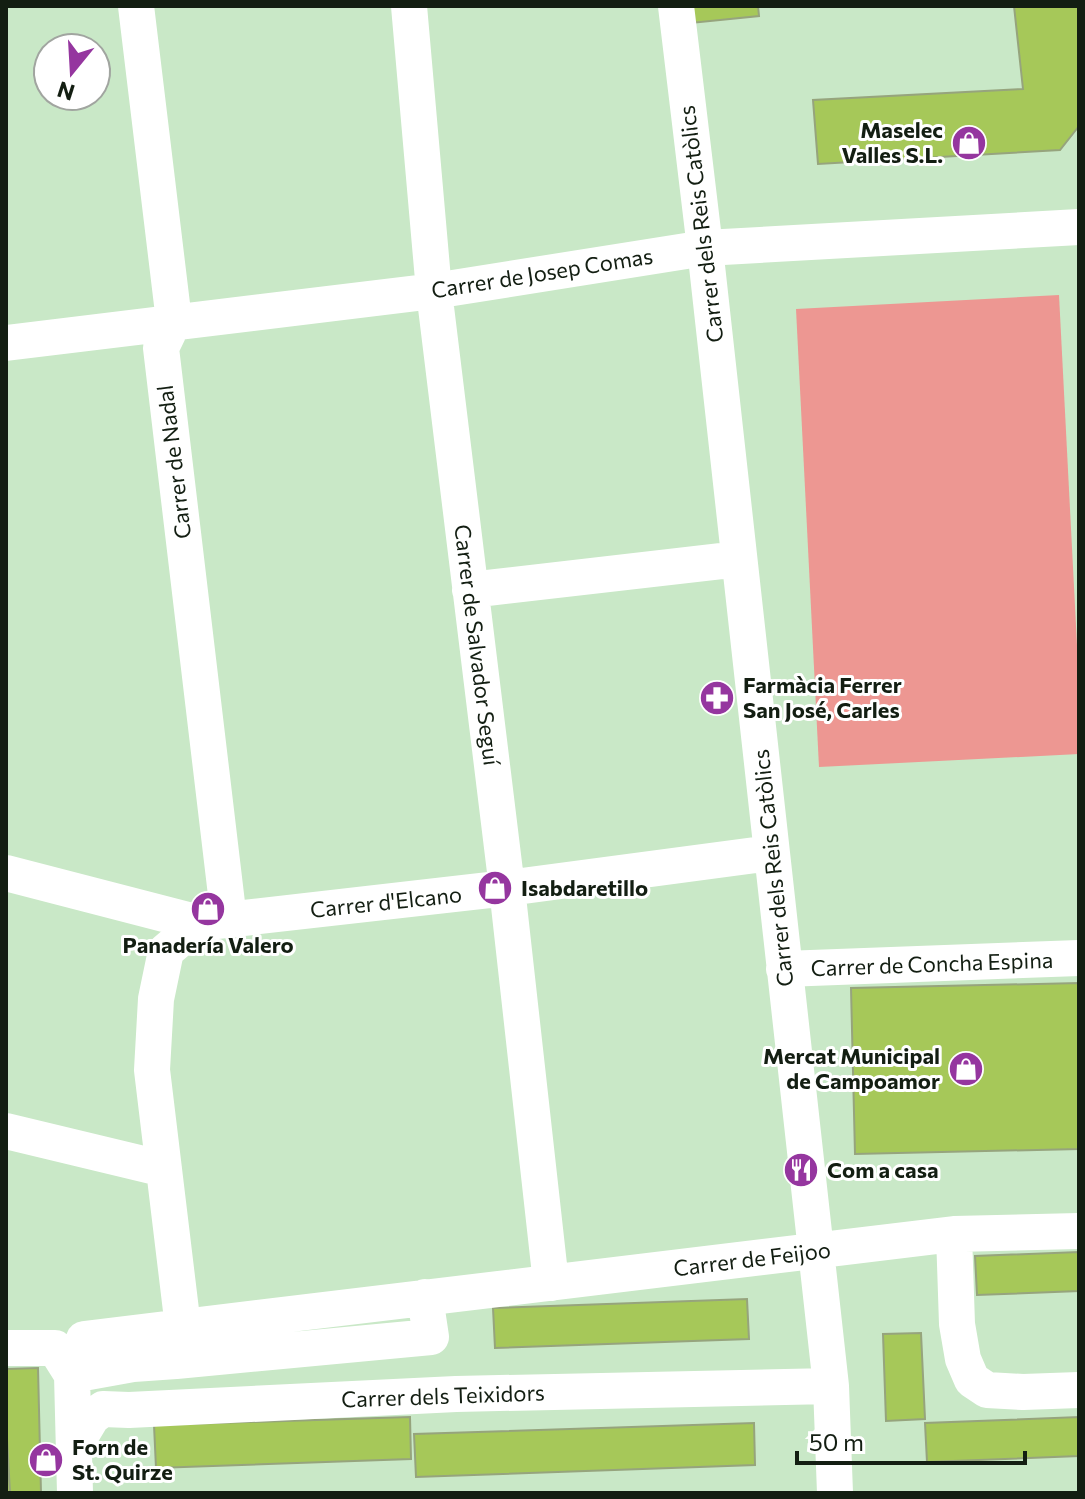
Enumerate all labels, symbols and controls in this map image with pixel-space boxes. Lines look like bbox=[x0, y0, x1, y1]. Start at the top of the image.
north arrow bbox=[32, 32, 112, 112]
text: N bbox=[54, 76, 78, 107]
street label: Carrer dels Reis Catòlics bbox=[673, 104, 728, 344]
place label: Maselec Valles S.L. bbox=[841, 116, 943, 168]
shop icon: Maselec Valles S.L. bbox=[950, 124, 988, 162]
street label: Carrer de Josep Comas bbox=[429, 242, 655, 303]
street label: Carrer de Nadal bbox=[151, 384, 196, 541]
street label: Carrer de Salvador Seguí bbox=[449, 523, 506, 768]
place label: Farmàcia Ferrer San José, Carles bbox=[743, 671, 902, 723]
pharmacy icon: Farmàcia Ferrer San José, Carles bbox=[698, 679, 736, 717]
street label: Carrer dels Reis Catòlics bbox=[747, 748, 798, 988]
shop icon: Isabdaretillo bbox=[476, 869, 514, 907]
place label: Isabdaretillo bbox=[521, 874, 648, 901]
street label: Carrer d'Elcano bbox=[309, 880, 463, 923]
shop icon: Panadería Valero bbox=[189, 890, 227, 928]
place label: Panadería Valero bbox=[122, 931, 294, 958]
street label: Carrer de Concha Espina bbox=[810, 946, 1054, 981]
place label: Mercat Municipal de Campoamor bbox=[763, 1042, 940, 1094]
shop icon: Mercat Municipal de Campoamor bbox=[947, 1050, 985, 1088]
restaurant icon: Com a casa bbox=[782, 1151, 820, 1189]
place label: Com a casa bbox=[827, 1156, 938, 1183]
street label: Carrer de Feijoo bbox=[672, 1235, 832, 1282]
street label: Carrer dels Teixidors bbox=[341, 1378, 545, 1413]
scale bar bbox=[797, 1415, 1025, 1465]
text: 50 m bbox=[809, 1427, 864, 1456]
place label: Forn de St. Quirze bbox=[72, 1433, 173, 1485]
shop icon: Forn de St. Quirze bbox=[27, 1441, 65, 1479]

